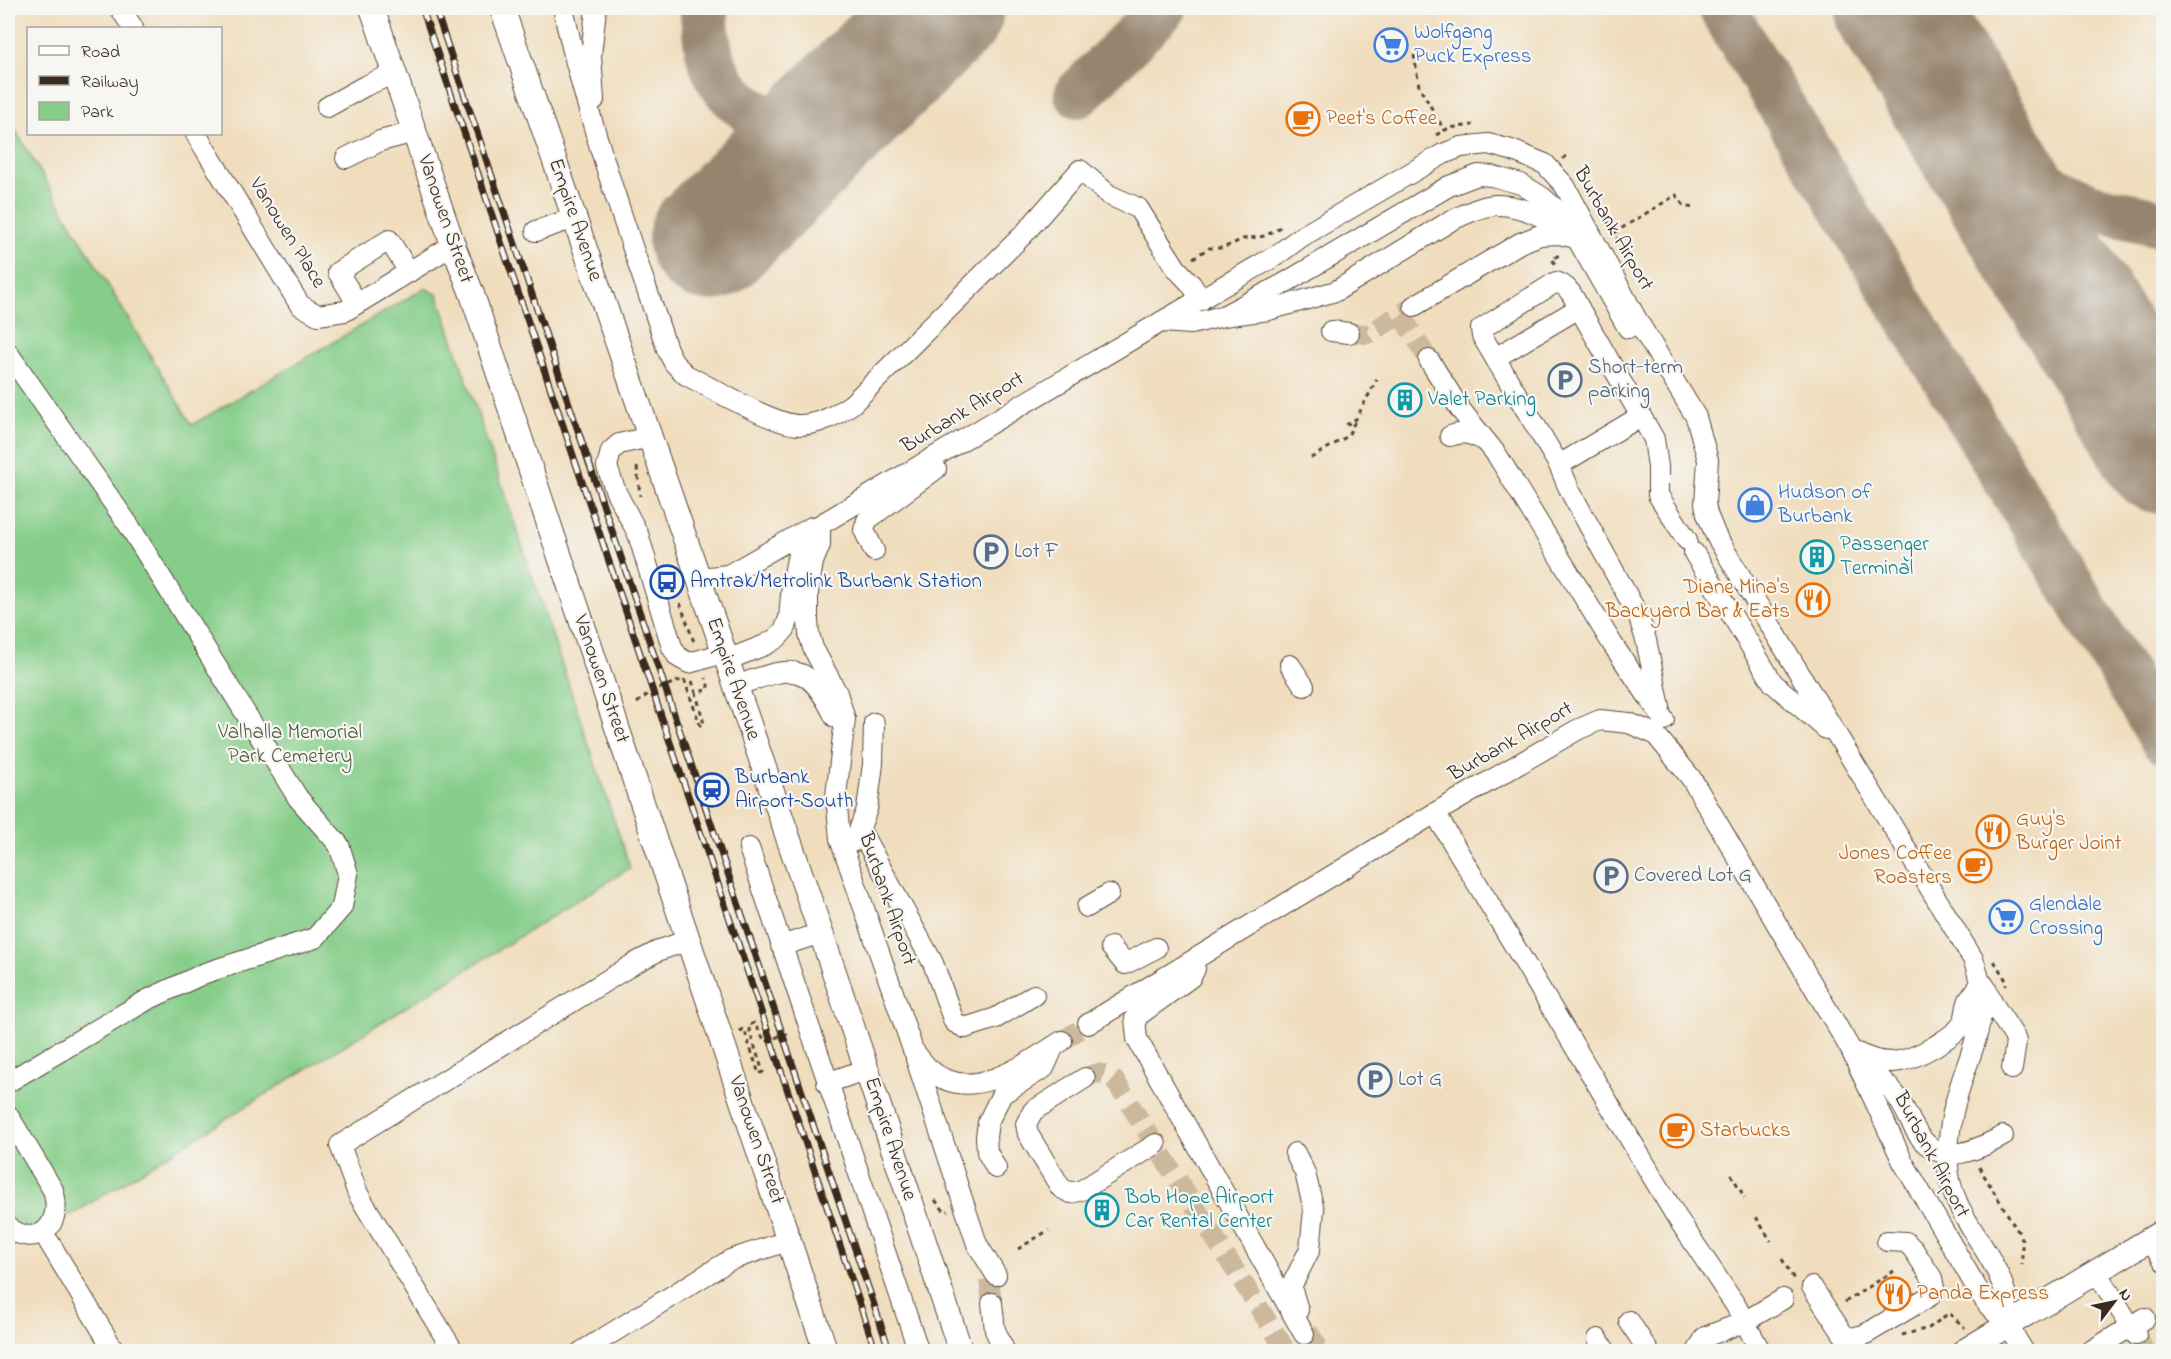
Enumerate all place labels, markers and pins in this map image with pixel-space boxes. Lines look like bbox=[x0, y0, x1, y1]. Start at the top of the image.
place label: Wolfgang Puck Express bbox=[1414, 18, 1531, 72]
supermarket icon: Wolfgang Puck Express bbox=[1373, 27, 1409, 63]
cafe icon: Peet's Coffee bbox=[1285, 101, 1321, 137]
place label: Peet's Coffee bbox=[1326, 104, 1438, 134]
place label: Short-term parking bbox=[1588, 353, 1683, 409]
parking icon: Short-term parking bbox=[1547, 362, 1583, 398]
building icon: Valet Parking bbox=[1387, 382, 1423, 418]
place label: Valet Parking bbox=[1427, 385, 1536, 417]
place label: Hudson of Burbank bbox=[1777, 478, 1872, 532]
shop icon: Hudson of Burbank bbox=[1737, 487, 1773, 523]
place label: Passenger Terminal bbox=[1840, 530, 1929, 584]
parking icon: Lot F bbox=[973, 534, 1009, 570]
place label: Lot F bbox=[1014, 537, 1059, 567]
building icon: Passenger Terminal bbox=[1799, 539, 1835, 575]
bus stop icon: Amtrak/Metrolink Burbank Station bbox=[649, 564, 685, 600]
place label: Amtrak/Metrolink Burbank Station bbox=[690, 567, 982, 597]
place label: Diane Mina's Backyard Bar & Eats bbox=[1605, 573, 1790, 629]
restaurant icon: Diane Mina's Backyard Bar & Eats bbox=[1795, 582, 1831, 618]
place label: Burbank Airport–South bbox=[734, 763, 854, 817]
station icon: Burbank Airport–South bbox=[694, 772, 730, 808]
place label: Guy's Burger Joint bbox=[2015, 805, 2122, 861]
restaurant icon: Guy's Burger Joint bbox=[1975, 814, 2011, 850]
place label: Jones Coffee Roasters bbox=[1839, 839, 1953, 893]
cafe icon: Jones Coffee Roasters bbox=[1957, 848, 1993, 884]
parking icon: Covered Lot G bbox=[1593, 858, 1629, 894]
place label: Covered Lot G bbox=[1634, 861, 1752, 891]
place label: Glendale Crossing bbox=[2029, 890, 2103, 946]
supermarket icon: Glendale Crossing bbox=[1988, 899, 2024, 935]
parking icon: Lot G bbox=[1357, 1062, 1393, 1098]
place label: Lot G bbox=[1398, 1065, 1442, 1095]
cafe icon: Starbucks bbox=[1659, 1113, 1695, 1149]
place label: Starbucks bbox=[1700, 1116, 1791, 1146]
place label: Bob Hope Airport Car Rental Center bbox=[1124, 1183, 1274, 1237]
building icon: Bob Hope Airport Car Rental Center bbox=[1084, 1192, 1120, 1228]
restaurant icon: Panda Express bbox=[1876, 1276, 1912, 1312]
place label: Panda Express bbox=[1917, 1279, 2049, 1309]

